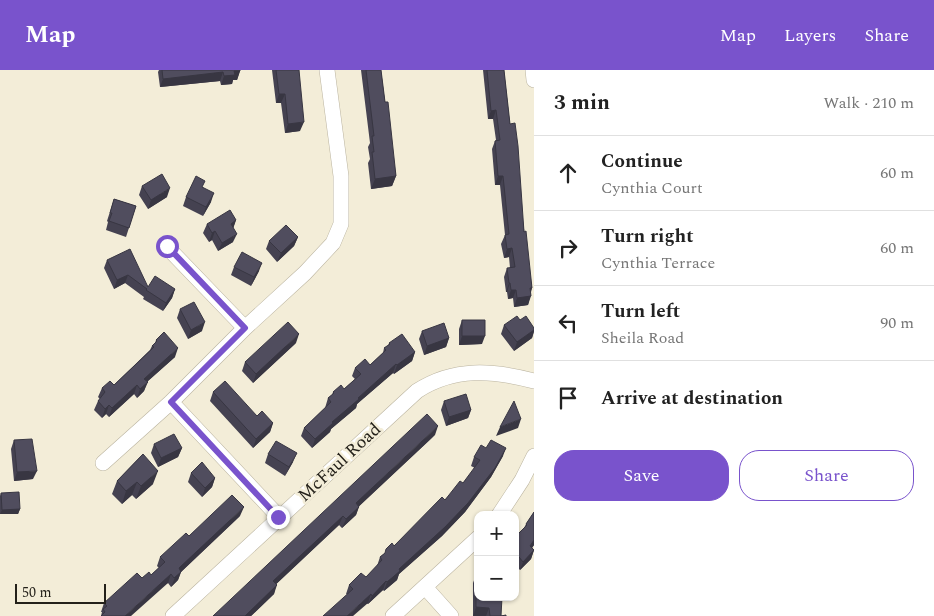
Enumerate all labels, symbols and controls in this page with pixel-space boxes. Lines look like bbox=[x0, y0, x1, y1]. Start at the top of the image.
text: Map bbox=[25, 17, 75, 53]
text: Map bbox=[720, 22, 756, 49]
text: Layers bbox=[784, 22, 836, 49]
text: Share bbox=[864, 22, 909, 49]
text: 3 min bbox=[554, 87, 610, 119]
text: Walk · 210 m bbox=[823, 91, 914, 115]
text: Continue bbox=[601, 147, 683, 176]
icon: ahead bbox=[554, 159, 582, 187]
text: 60 m bbox=[880, 161, 914, 185]
text: Cynthia Court bbox=[601, 176, 703, 200]
text: Turn right bbox=[601, 222, 694, 251]
icon: right bbox=[554, 234, 582, 262]
route start bbox=[156, 235, 179, 258]
text: 60 m bbox=[880, 236, 914, 260]
text: Cynthia Terrace bbox=[601, 251, 715, 275]
text: Turn left bbox=[601, 297, 680, 326]
icon: left bbox=[554, 309, 582, 337]
text: 90 m bbox=[880, 311, 914, 335]
text: Sheila Road bbox=[601, 326, 684, 350]
icon: arrive bbox=[554, 384, 582, 412]
text: Arrive at destination bbox=[601, 384, 783, 413]
street label: McFaul Road bbox=[291, 416, 387, 508]
button: Save bbox=[554, 450, 729, 501]
button: Share bbox=[739, 450, 914, 501]
route end bbox=[267, 506, 290, 529]
map controls bbox=[474, 511, 519, 601]
button: + bbox=[474, 511, 519, 556]
button: − bbox=[474, 556, 519, 601]
scale bar bbox=[15, 581, 106, 604]
text: 50 m bbox=[22, 582, 52, 603]

